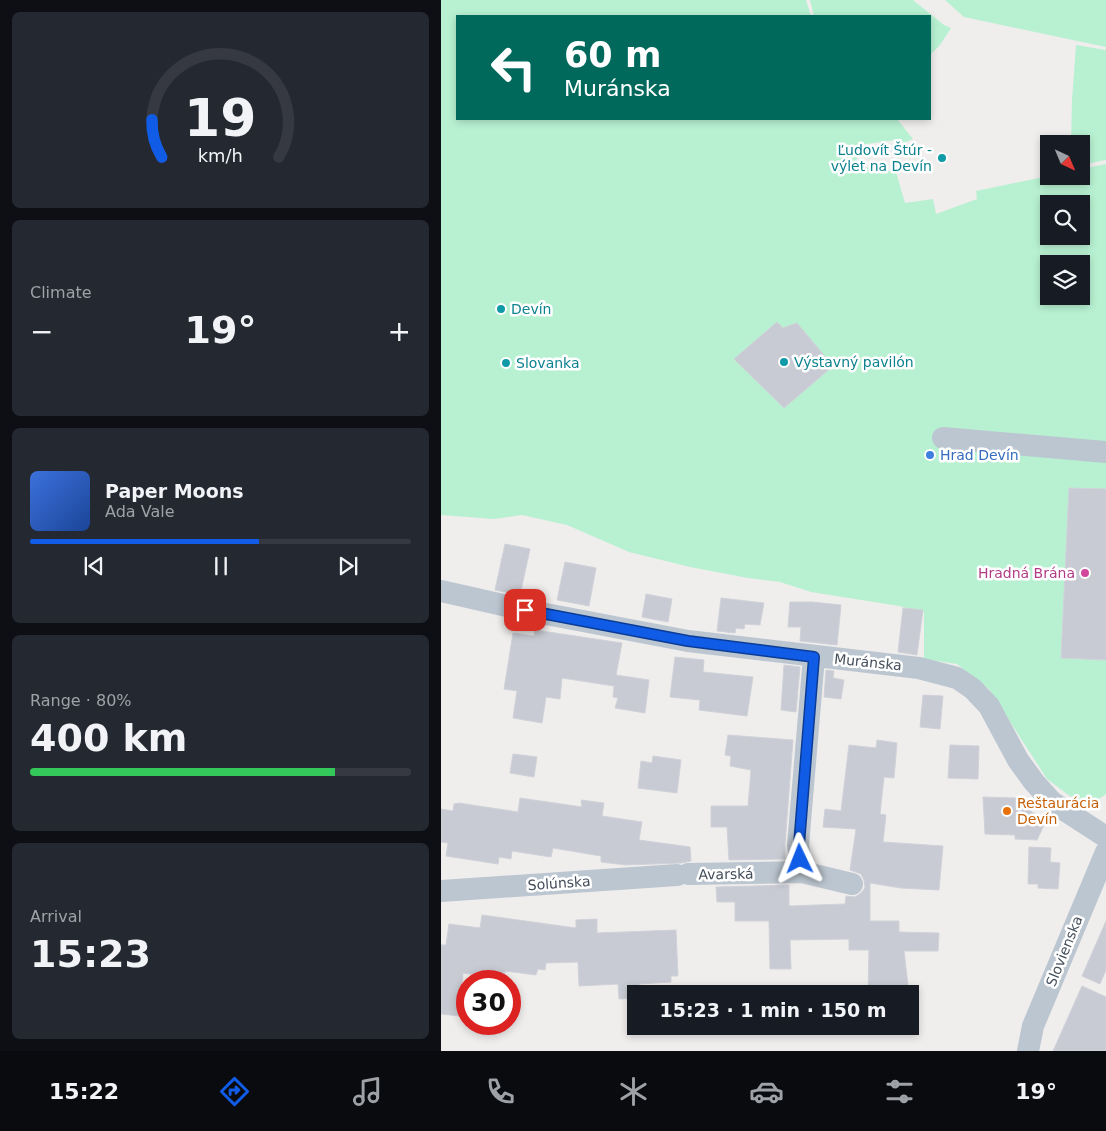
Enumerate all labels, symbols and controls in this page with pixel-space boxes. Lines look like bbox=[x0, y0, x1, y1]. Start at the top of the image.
icon: left bbox=[481, 35, 546, 100]
text: 60 m bbox=[564, 35, 661, 75]
text: Muránska bbox=[564, 76, 671, 101]
text: 19 bbox=[184, 88, 257, 148]
north arrow bbox=[1040, 135, 1090, 185]
map controls bbox=[1040, 135, 1090, 305]
place label: Ľudovít Štúr - výlet na Devín bbox=[831, 141, 932, 174]
text: km/h bbox=[198, 145, 243, 166]
marker: Ľudovít Štúr - výlet na Devín bbox=[936, 152, 948, 164]
button: search bbox=[1040, 195, 1090, 245]
button: layers bbox=[1040, 255, 1090, 305]
text: Climate bbox=[30, 283, 92, 302]
place label: Devín bbox=[511, 301, 551, 317]
marker: Devín bbox=[495, 303, 507, 315]
text: 19° bbox=[185, 308, 256, 352]
text: − bbox=[30, 315, 53, 348]
text: + bbox=[388, 315, 411, 348]
place label: Výstavný pavilón bbox=[794, 354, 914, 370]
place label: Slovanka bbox=[516, 355, 580, 371]
marker: Výstavný pavilón bbox=[778, 356, 790, 368]
marker: Slovanka bbox=[500, 357, 512, 369]
place label: Hrad Devín bbox=[940, 447, 1019, 463]
marker: Hrad Devín bbox=[924, 449, 936, 461]
text: Paper Moons bbox=[105, 480, 244, 502]
text: Ada Vale bbox=[105, 502, 175, 521]
icon: previous bbox=[80, 552, 108, 580]
icon: pause bbox=[207, 552, 235, 580]
icon: next bbox=[334, 552, 362, 580]
place label: Hradná Brána bbox=[978, 565, 1075, 581]
marker: Hradná Brána bbox=[1079, 567, 1091, 579]
pin bbox=[504, 589, 546, 631]
icon: arrive bbox=[511, 596, 539, 624]
street label: Muránska bbox=[833, 650, 903, 674]
text: Range · 80% bbox=[30, 691, 132, 710]
text: 400 km bbox=[30, 716, 187, 760]
place label: Reštaurácia Devín bbox=[1017, 795, 1099, 827]
marker: Reštaurácia Devín bbox=[1001, 805, 1013, 817]
position arrow bbox=[773, 832, 825, 884]
street label: Avarská bbox=[698, 866, 754, 882]
street label: Solúnska bbox=[527, 873, 591, 893]
text: Arrival bbox=[30, 907, 82, 926]
street label: Slovienska bbox=[1043, 913, 1085, 989]
text: 15:23 bbox=[30, 932, 151, 976]
speed limit sign: 30 bbox=[456, 970, 521, 1035]
text: 15:23 · 1 min · 150 m bbox=[659, 999, 887, 1021]
icon: directions bbox=[217, 1074, 252, 1109]
icon: music bbox=[350, 1074, 385, 1109]
icon: phone bbox=[483, 1074, 518, 1109]
icon: climate bbox=[616, 1074, 651, 1109]
icon: car bbox=[749, 1074, 784, 1109]
icon: filters bbox=[882, 1074, 917, 1109]
text: 15:22 bbox=[49, 1079, 119, 1104]
text: 19° bbox=[1015, 1079, 1057, 1104]

